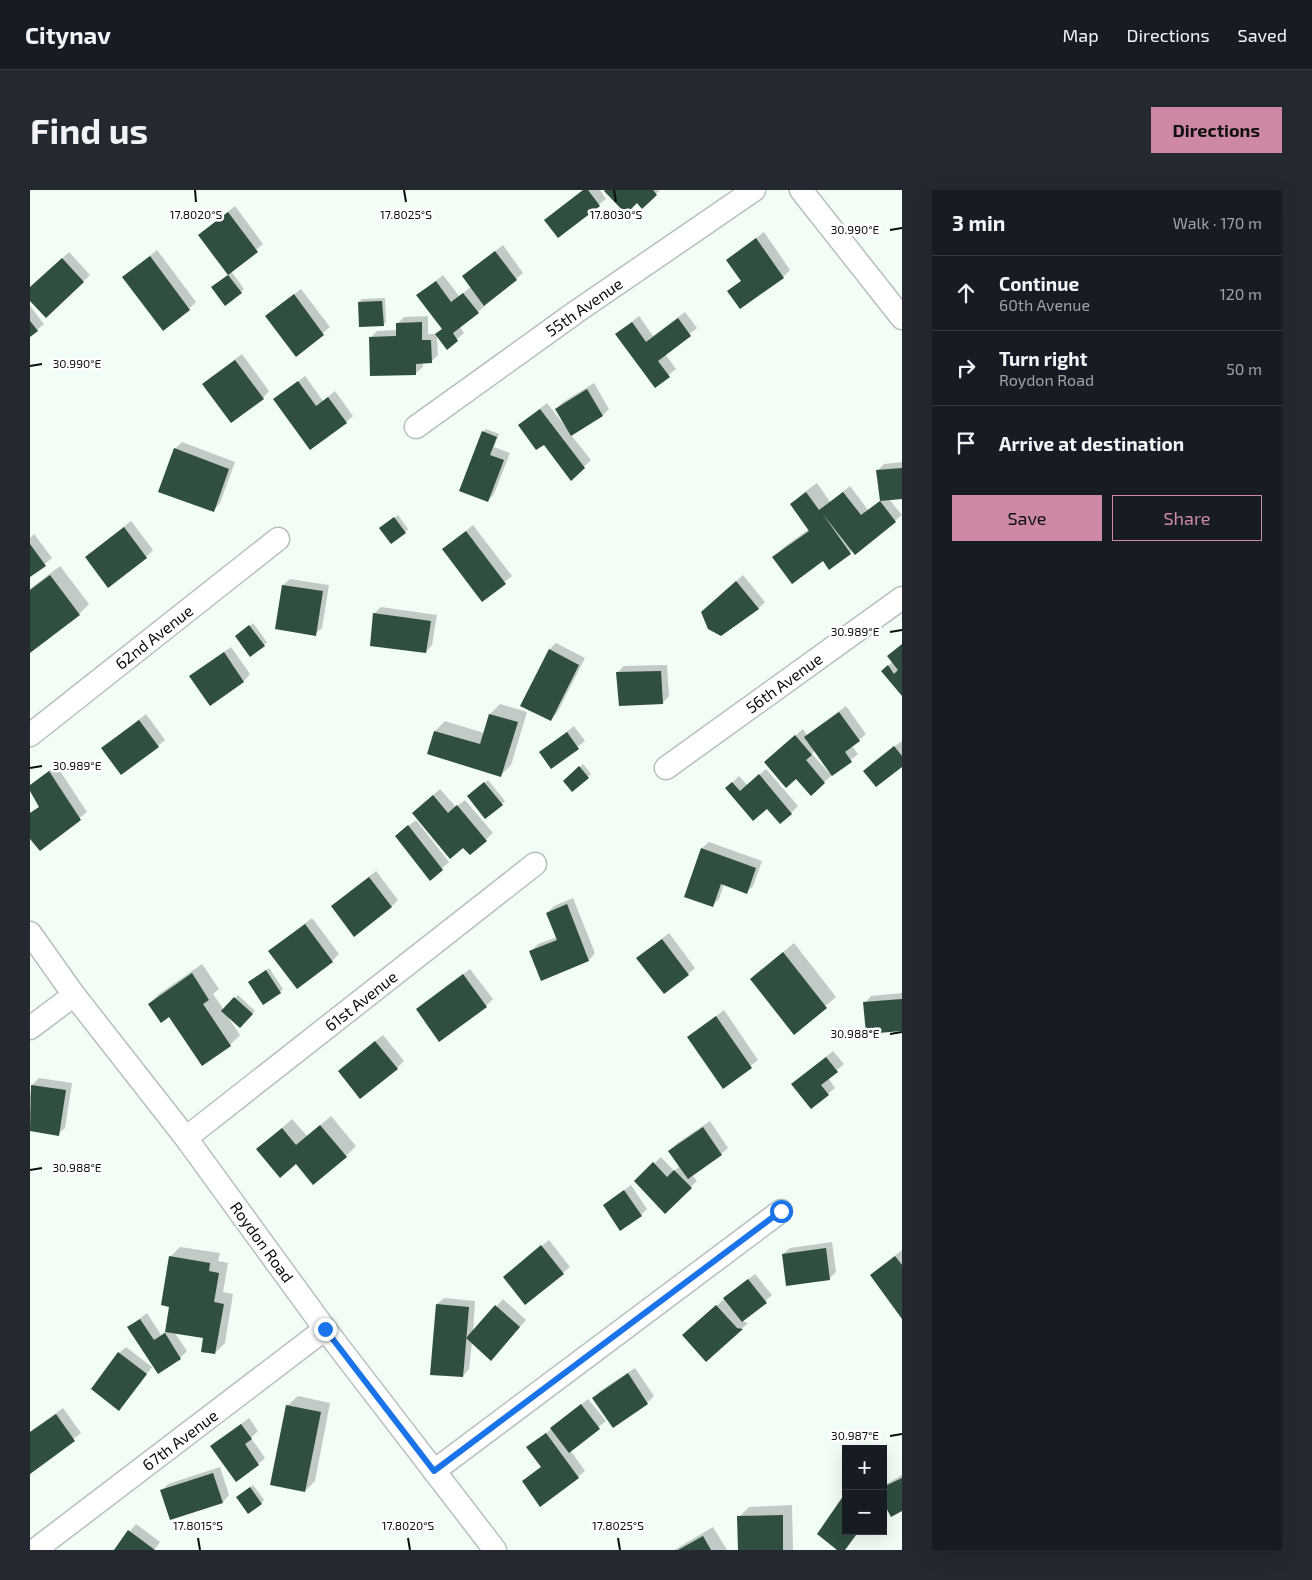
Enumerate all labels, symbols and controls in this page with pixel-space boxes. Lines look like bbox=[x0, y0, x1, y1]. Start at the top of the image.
text: Citynav bbox=[25, 20, 111, 49]
text: Map bbox=[1062, 24, 1099, 46]
text: Directions bbox=[1127, 24, 1210, 46]
text: Saved bbox=[1238, 24, 1287, 46]
button: Directions bbox=[1151, 107, 1282, 153]
text: Find us bbox=[30, 109, 148, 151]
text: 17.8020°S bbox=[170, 207, 223, 221]
text: 17.8025°S bbox=[380, 207, 432, 221]
text: 17.8030°S bbox=[590, 207, 643, 221]
text: 3 min bbox=[952, 210, 1005, 235]
text: Walk · 170 m bbox=[1173, 213, 1262, 232]
text: 30.990°E bbox=[831, 222, 880, 236]
text: Continue bbox=[999, 272, 1079, 295]
street label: 55th Avenue bbox=[542, 273, 626, 340]
icon: ahead bbox=[952, 279, 980, 307]
text: 120 m bbox=[1219, 284, 1262, 303]
text: 60th Avenue bbox=[999, 295, 1090, 314]
text: Turn right bbox=[999, 347, 1087, 370]
icon: right bbox=[952, 354, 980, 382]
text: 30.990°E bbox=[53, 356, 102, 370]
text: 50 m bbox=[1226, 359, 1262, 378]
text: Roydon Road bbox=[999, 370, 1094, 389]
icon: arrive bbox=[952, 429, 980, 457]
text: Arrive at destination bbox=[999, 432, 1184, 455]
button: Save bbox=[952, 495, 1102, 541]
button: Share bbox=[1112, 495, 1262, 541]
street label: 62nd Avenue bbox=[111, 600, 196, 673]
text: 30.989°E bbox=[831, 624, 880, 638]
street label: 56th Avenue bbox=[742, 648, 826, 717]
text: 30.989°E bbox=[53, 758, 102, 772]
street label: 61st Avenue bbox=[321, 966, 401, 1035]
text: 30.988°E bbox=[830, 1026, 880, 1040]
text: 30.988°E bbox=[52, 1160, 102, 1174]
street label: Roydon Road bbox=[227, 1198, 298, 1286]
route start bbox=[770, 1200, 793, 1223]
route end bbox=[314, 1318, 337, 1341]
street label: 67th Avenue bbox=[138, 1405, 221, 1474]
text: 30.987°E bbox=[831, 1428, 879, 1442]
map controls bbox=[842, 1445, 887, 1535]
button: + bbox=[842, 1445, 887, 1490]
button: − bbox=[842, 1490, 887, 1535]
text: 17.8015°S bbox=[173, 1518, 223, 1532]
text: 17.8020°S bbox=[382, 1518, 435, 1532]
text: 17.8025°S bbox=[592, 1518, 644, 1532]

